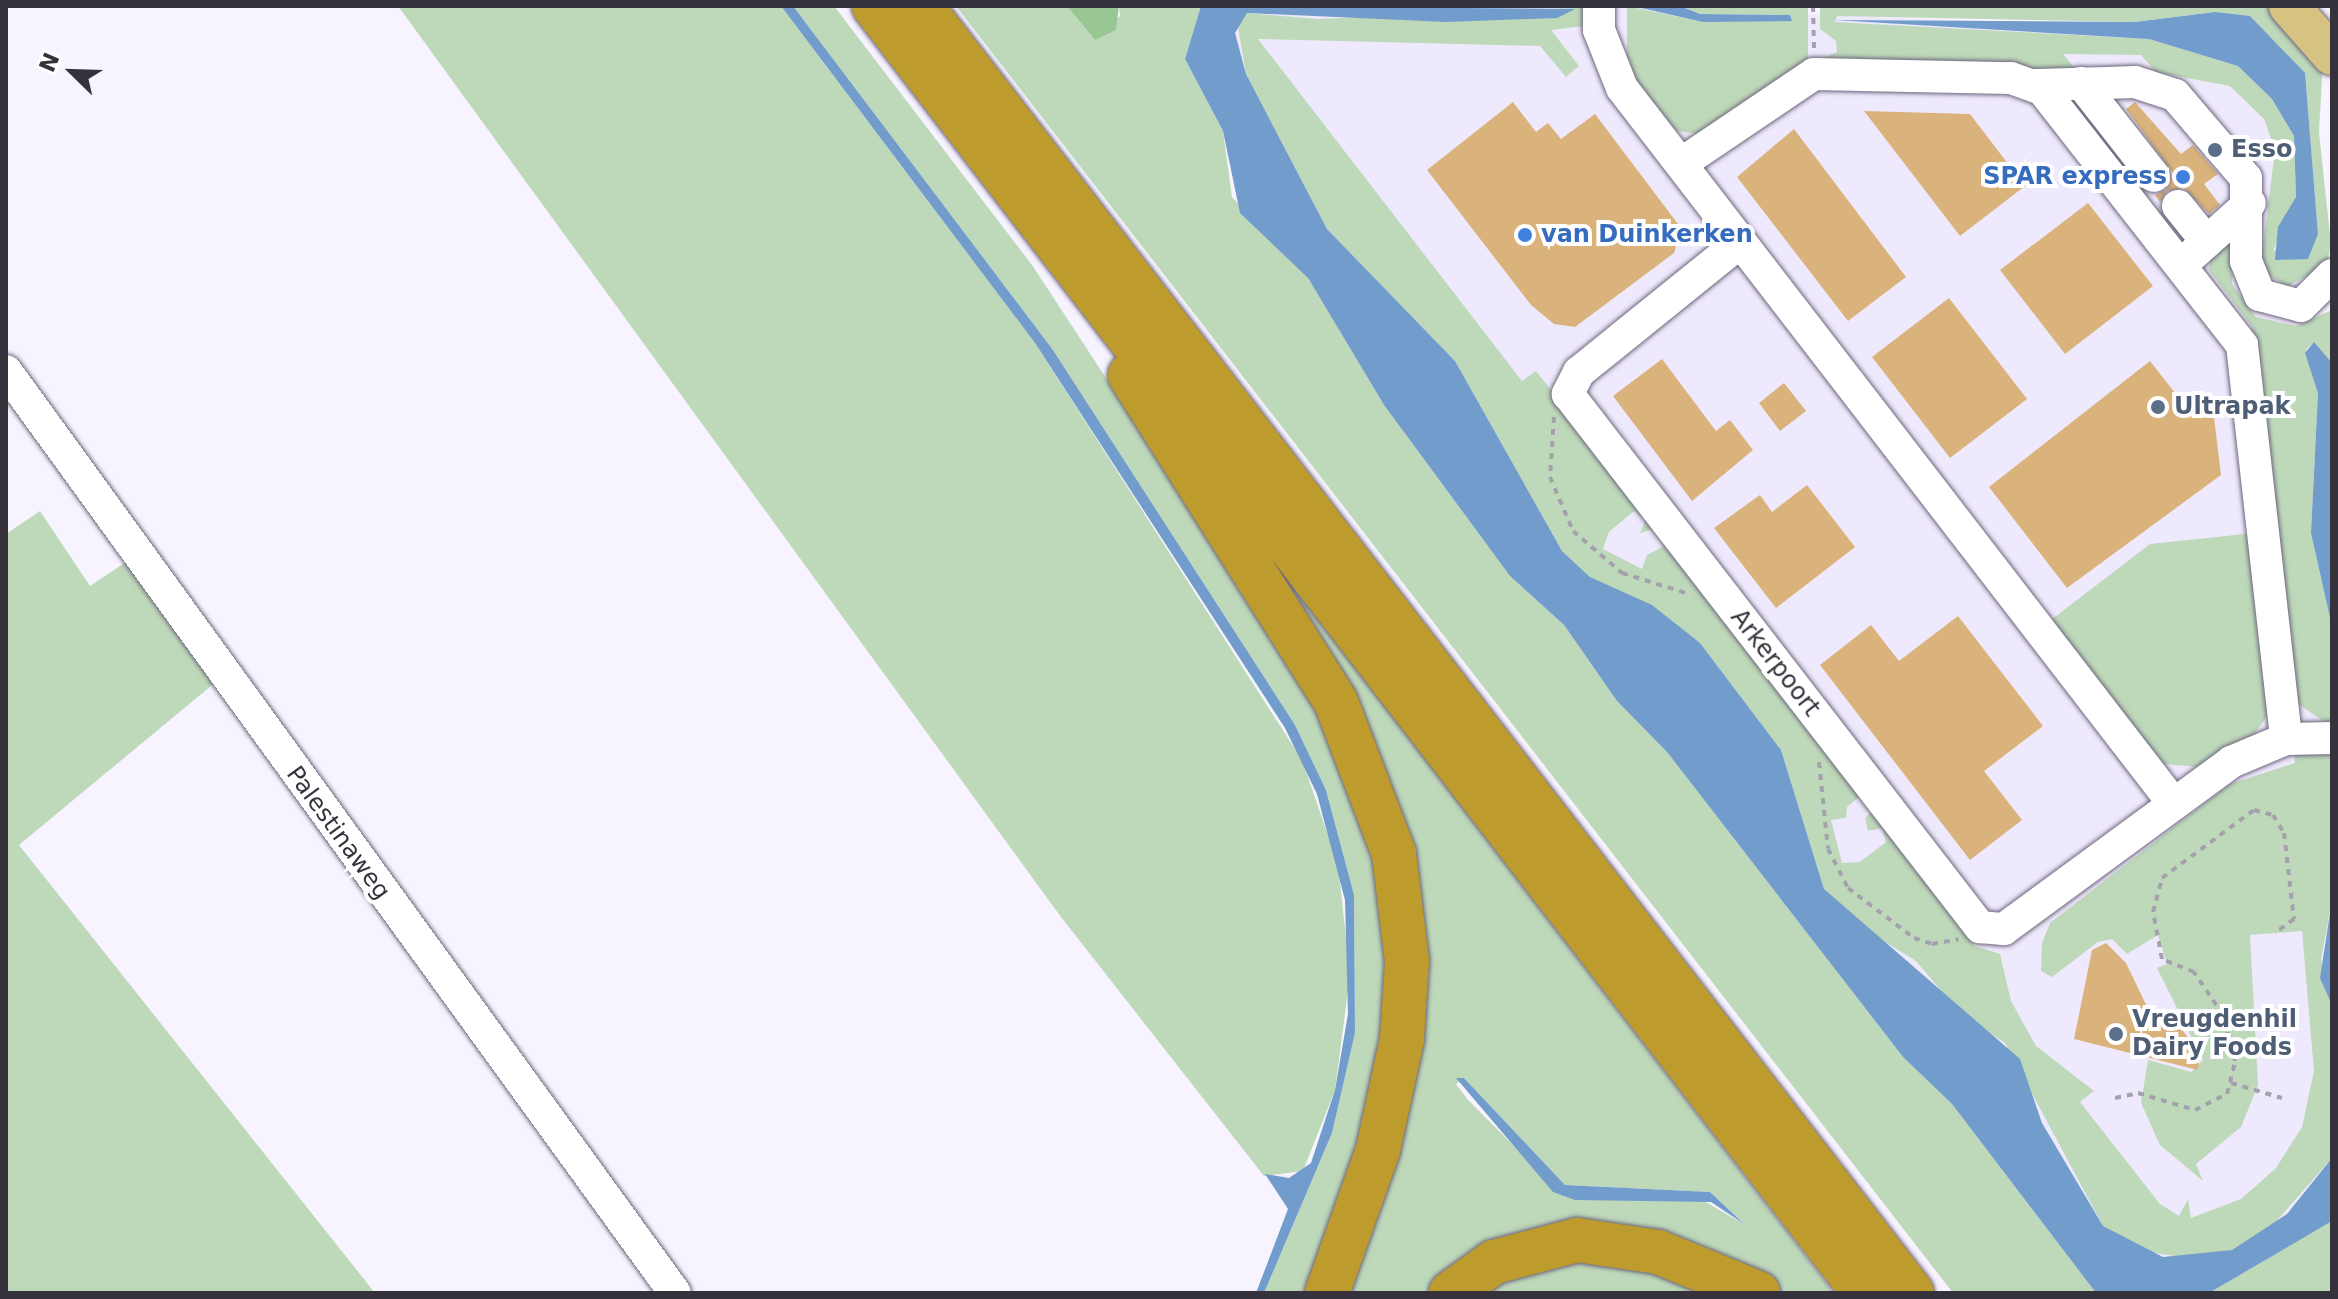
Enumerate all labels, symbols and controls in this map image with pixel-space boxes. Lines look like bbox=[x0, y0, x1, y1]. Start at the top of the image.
north arrow bbox=[32, 32, 112, 112]
text: N bbox=[34, 49, 65, 76]
place label: Esso bbox=[2231, 136, 2292, 164]
marker: Esso bbox=[2206, 141, 2224, 159]
place label: SPAR express bbox=[1983, 163, 2167, 191]
marker: SPAR express bbox=[2174, 168, 2192, 186]
place label: van Duinkerken bbox=[1541, 221, 1753, 249]
marker: van Duinkerken bbox=[1516, 226, 1534, 244]
place label: Ultrapak bbox=[2174, 393, 2291, 421]
marker: Ultrapak bbox=[2149, 398, 2167, 416]
street label: Arkerpoort bbox=[1724, 604, 1826, 722]
street label: Palestinaweg bbox=[280, 761, 396, 905]
place label: Vreugdenhil Dairy Foods bbox=[2132, 1006, 2297, 1062]
marker: Vreugdenhil Dairy Foods bbox=[2107, 1025, 2125, 1043]

